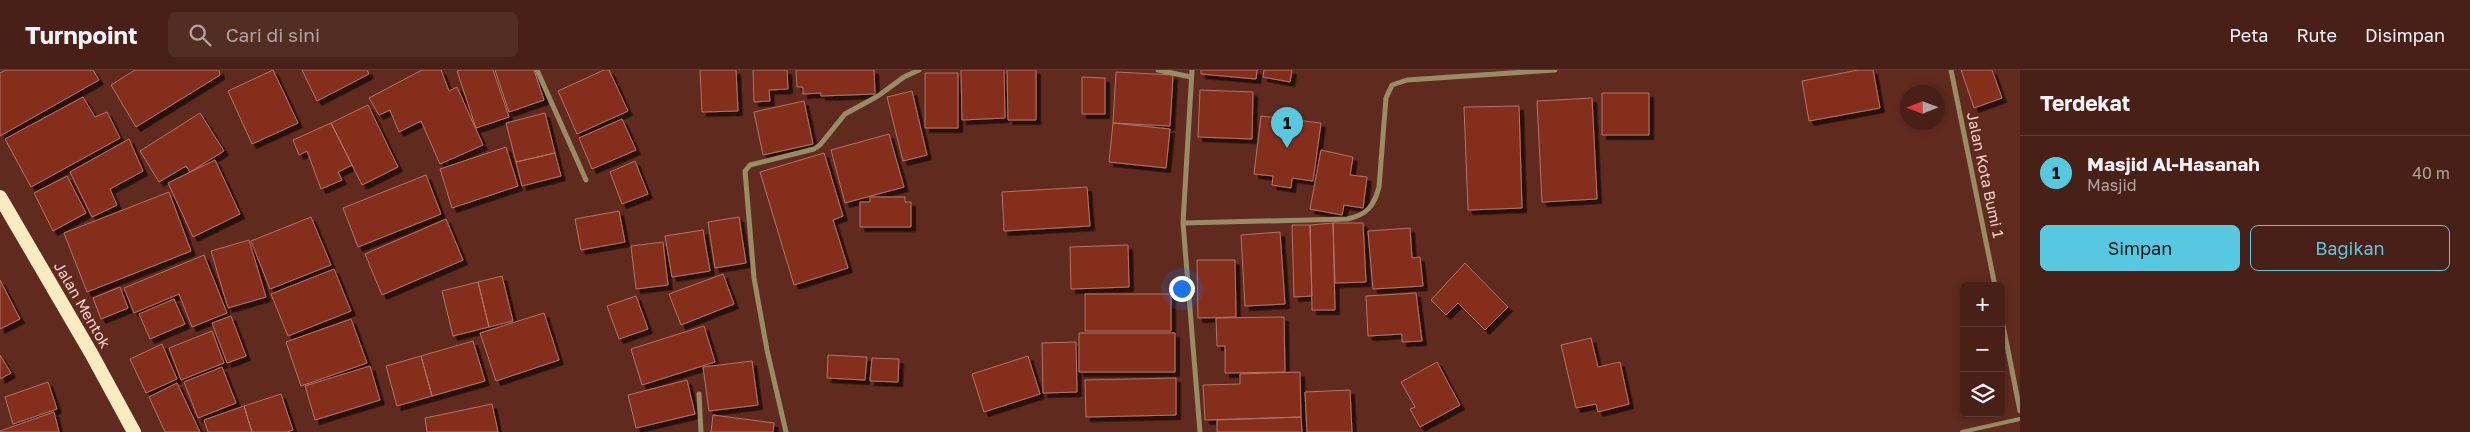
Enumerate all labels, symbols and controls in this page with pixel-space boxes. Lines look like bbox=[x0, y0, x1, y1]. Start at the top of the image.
search box bbox=[168, 12, 518, 57]
text: Turnpoint bbox=[25, 20, 138, 49]
icon: search bbox=[186, 21, 214, 49]
text: Cari di sini bbox=[226, 23, 320, 46]
text: Peta bbox=[2229, 24, 2269, 46]
text: Rute bbox=[2297, 24, 2337, 46]
text: Disimpan bbox=[2365, 24, 2445, 46]
north arrow bbox=[1900, 85, 1945, 130]
text: Terdekat bbox=[2040, 90, 2130, 116]
pin: 1 bbox=[1271, 107, 1303, 148]
street label: Jalan Kota Bumi 1 bbox=[1964, 110, 2008, 239]
text: Masjid Al-Hasanah bbox=[2087, 152, 2260, 175]
text: 1 bbox=[2052, 163, 2060, 183]
text: 40 m bbox=[2412, 163, 2450, 183]
text: Masjid bbox=[2087, 175, 2137, 195]
button: Simpan bbox=[2040, 225, 2240, 271]
button: Bagikan bbox=[2250, 225, 2450, 271]
street label: Jalan Mentok bbox=[51, 258, 115, 352]
your location bbox=[1169, 276, 1195, 302]
map controls bbox=[1960, 282, 2005, 417]
button: + bbox=[1960, 282, 2005, 327]
button: − bbox=[1960, 327, 2005, 372]
button: layers bbox=[1960, 372, 2005, 417]

